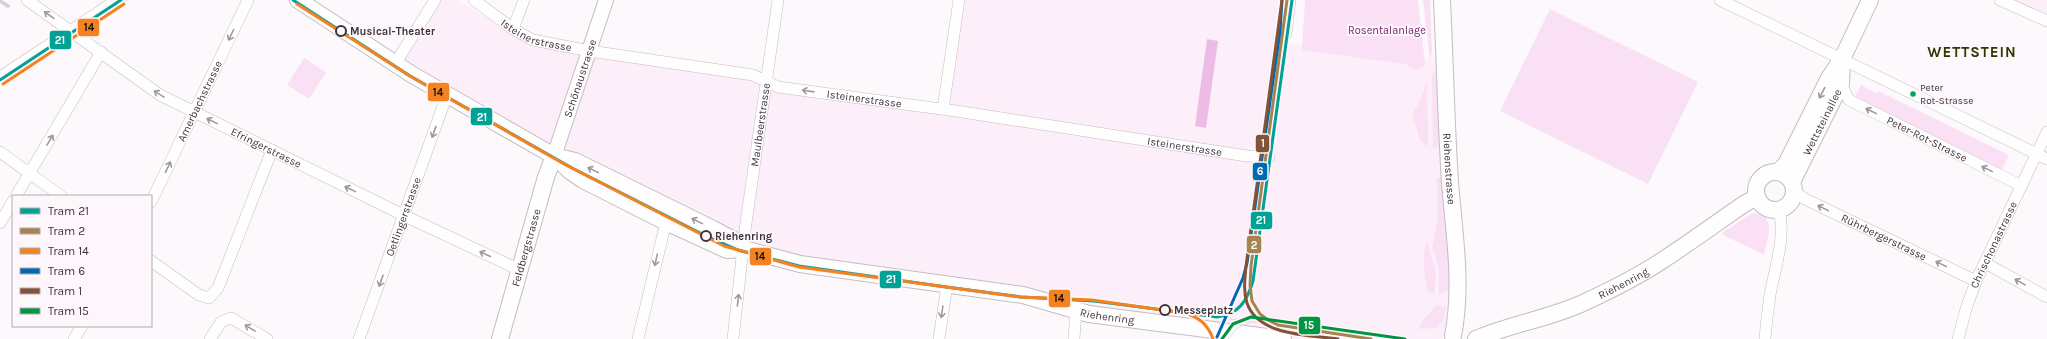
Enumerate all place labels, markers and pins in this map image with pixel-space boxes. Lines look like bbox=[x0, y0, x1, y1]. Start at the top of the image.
marker: Musical-Theater bbox=[335, 25, 347, 37]
place label: Musical-Theater bbox=[350, 25, 436, 38]
place label: Peter Rot-Strasse bbox=[1920, 82, 1973, 107]
marker: Peter Rot-Strasse bbox=[1908, 89, 1918, 99]
marker: Riehenring bbox=[700, 230, 712, 242]
place label: Riehenring bbox=[715, 230, 773, 243]
marker: Messeplatz bbox=[1159, 304, 1171, 316]
place label: Messeplatz bbox=[1174, 304, 1233, 317]

